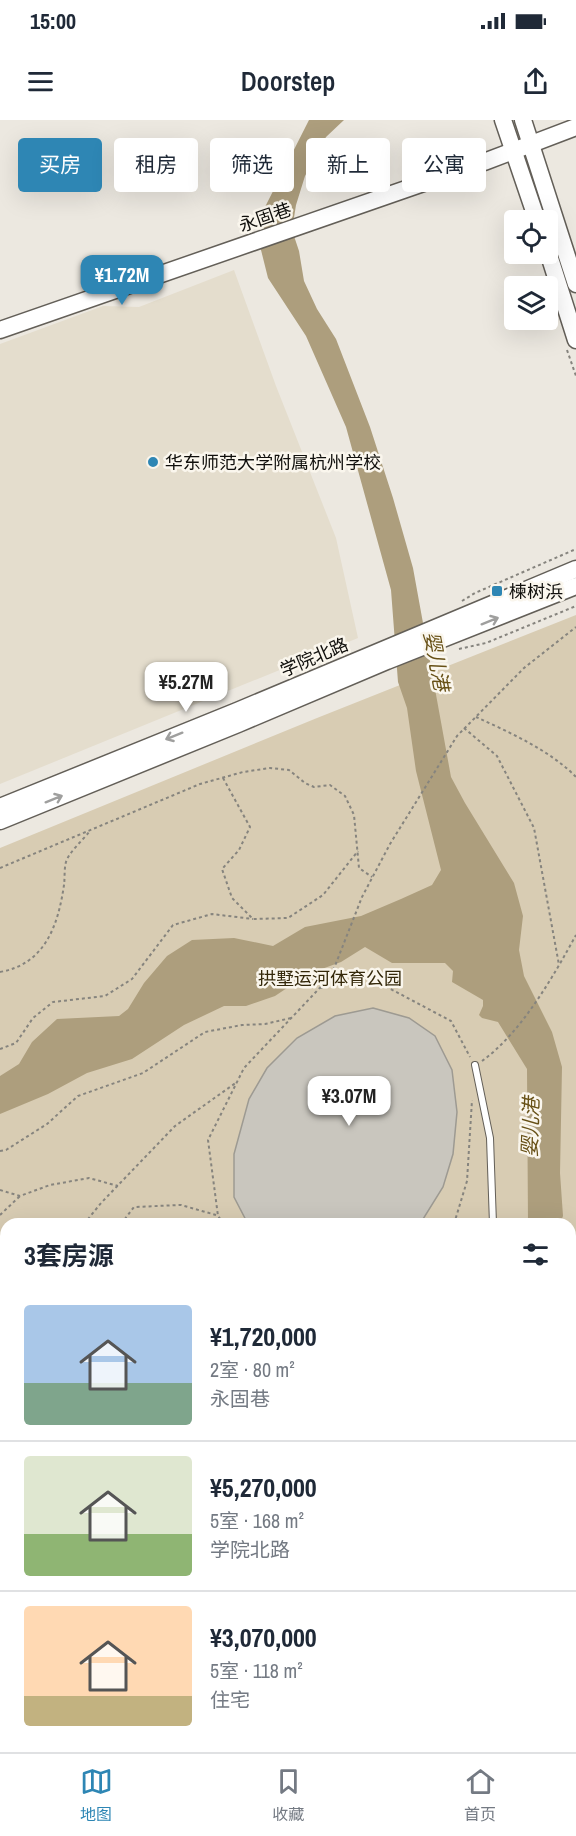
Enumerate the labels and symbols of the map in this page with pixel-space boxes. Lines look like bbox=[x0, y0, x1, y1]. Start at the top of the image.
street label: 永固巷 bbox=[235, 196, 295, 238]
pin: ¥1.72M bbox=[73, 255, 171, 306]
place label: 华东师范大学附属杭州学校 bbox=[165, 450, 381, 475]
marker: 华东师范大学附属杭州学校 bbox=[146, 455, 160, 469]
place label: 楝树浜 bbox=[509, 579, 563, 604]
marker: 楝树浜 bbox=[490, 584, 504, 598]
one-way arrow bbox=[480, 615, 498, 626]
water label: 婴儿港 bbox=[418, 629, 457, 696]
street label: 学院北路 bbox=[276, 631, 352, 683]
pin: ¥5.27M bbox=[137, 662, 235, 713]
one-way arrow bbox=[166, 731, 184, 742]
one-way arrow bbox=[45, 793, 63, 804]
park label: 拱墅运河体育公园 bbox=[258, 966, 402, 991]
pin: ¥3.07M bbox=[300, 1076, 398, 1127]
water label: 婴儿港 bbox=[515, 1094, 545, 1157]

